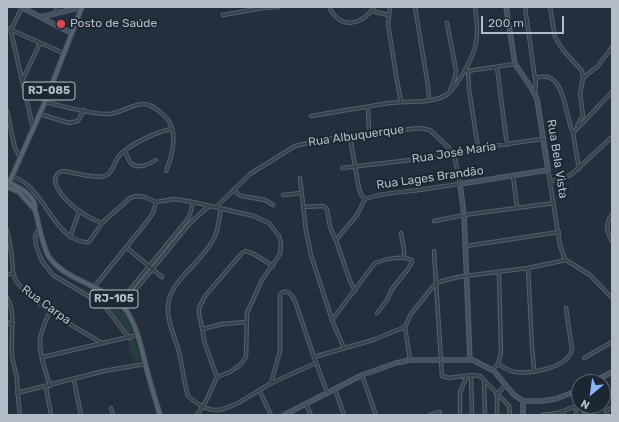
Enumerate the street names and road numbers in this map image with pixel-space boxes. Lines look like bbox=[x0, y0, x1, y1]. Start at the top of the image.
road number: RJ-085 bbox=[23, 82, 75, 100]
street label: Rua Bela Vista bbox=[544, 118, 570, 200]
street label: Rua Albuquerque bbox=[307, 122, 405, 150]
street label: Rua José Maria bbox=[411, 139, 497, 167]
street label: Rua Lages Brandão bbox=[376, 163, 484, 193]
street label: Rua Carpa bbox=[18, 282, 74, 328]
road number: RJ-105 bbox=[90, 290, 138, 308]

